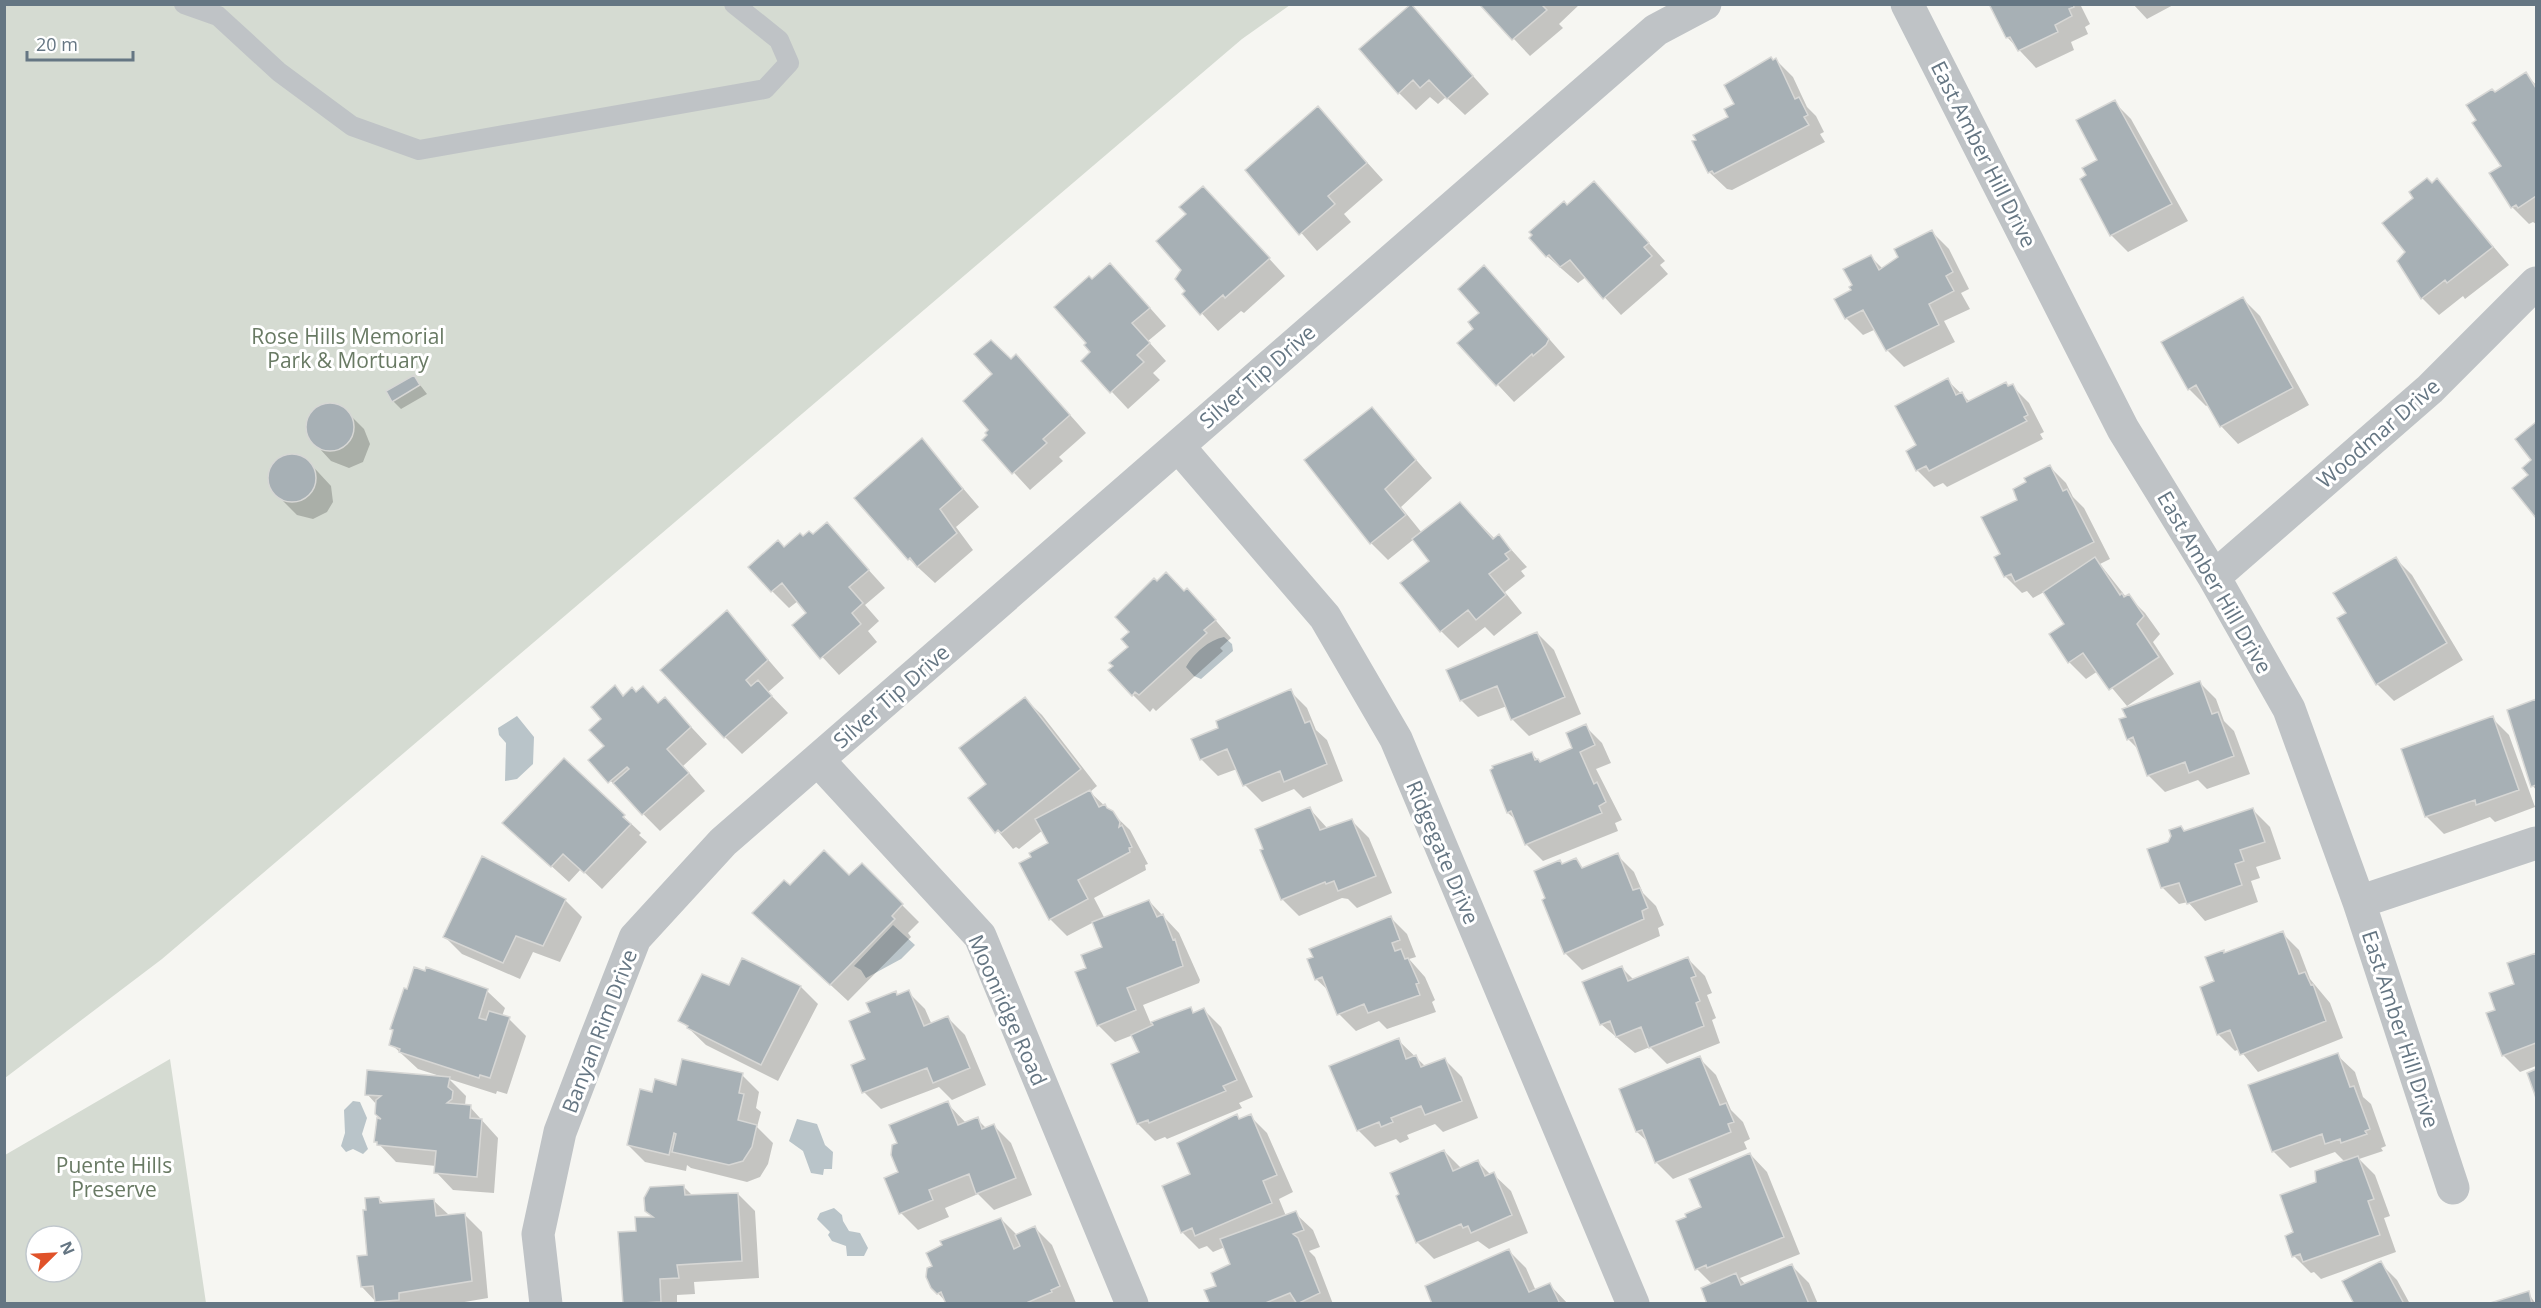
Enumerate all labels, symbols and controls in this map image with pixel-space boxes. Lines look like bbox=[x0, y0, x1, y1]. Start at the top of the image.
scale bar bbox=[27, 24, 134, 62]
text: 20 m bbox=[36, 32, 78, 56]
street label: East Amber Hill Drive bbox=[1925, 56, 2043, 252]
street label: Silver Tip Drive bbox=[1193, 318, 1321, 434]
park label: Rose Hills Memorial Park & Mortuary bbox=[251, 322, 445, 374]
street label: Woodmar Drive bbox=[2311, 372, 2445, 494]
street label: East Amber Hill Drive bbox=[2151, 486, 2279, 678]
street label: Silver Tip Drive bbox=[827, 638, 955, 754]
street label: Ridgegate Drive bbox=[1400, 776, 1486, 928]
street label: East Amber Hill Drive bbox=[2356, 927, 2446, 1131]
street label: Moonridge Road bbox=[962, 930, 1054, 1090]
street label: Banyan Rim Drive bbox=[555, 945, 643, 1117]
park label: Puente Hills Preserve bbox=[56, 1151, 172, 1203]
north arrow bbox=[24, 1224, 84, 1284]
text: N bbox=[55, 1237, 80, 1258]

